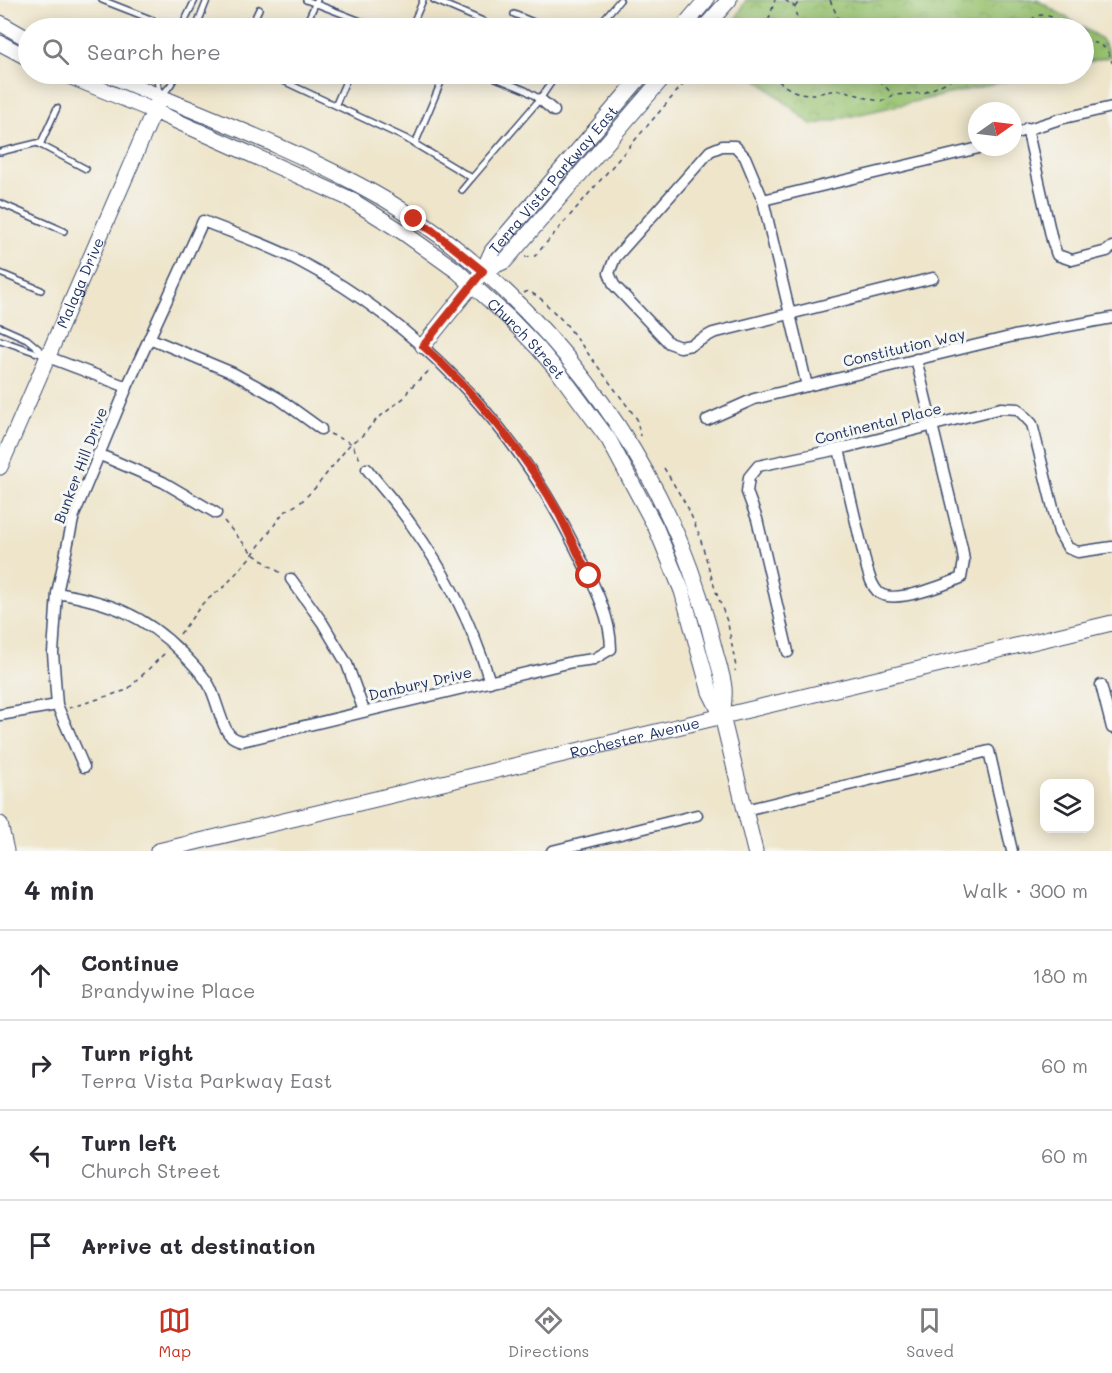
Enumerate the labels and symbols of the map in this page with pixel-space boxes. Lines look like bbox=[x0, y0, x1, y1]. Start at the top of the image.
street label: Terra Vista Parkway East bbox=[484, 101, 622, 258]
north arrow bbox=[968, 102, 1022, 156]
route end bbox=[400, 205, 426, 231]
street label: Malaga Drive bbox=[51, 234, 108, 331]
street label: Church Street bbox=[483, 293, 570, 383]
street label: Constitution Way bbox=[841, 323, 967, 371]
street label: Continental Place bbox=[813, 398, 943, 448]
street label: Bunker Hill Drive bbox=[49, 404, 111, 526]
route start bbox=[575, 562, 601, 588]
street label: Danbury Drive bbox=[366, 661, 474, 705]
street label: Rochester Avenue bbox=[568, 712, 701, 762]

